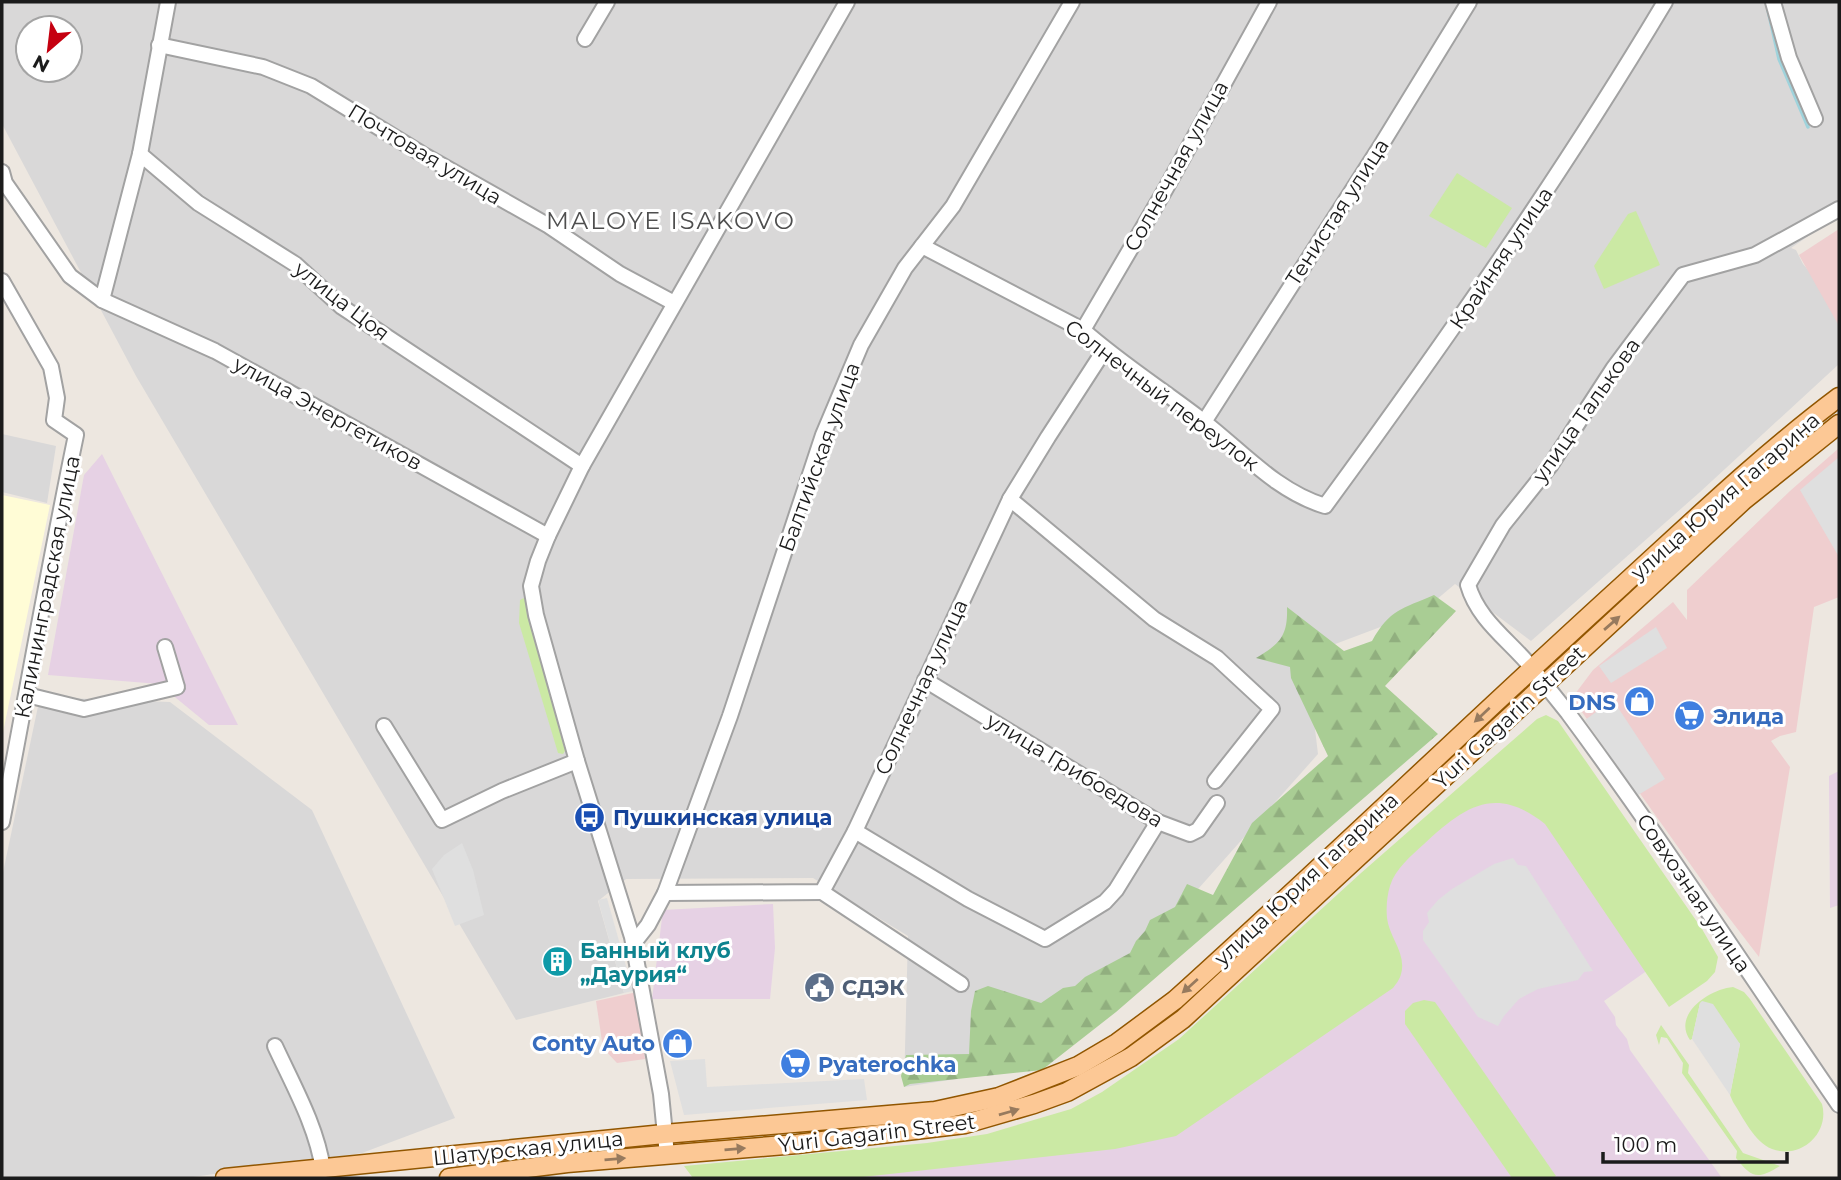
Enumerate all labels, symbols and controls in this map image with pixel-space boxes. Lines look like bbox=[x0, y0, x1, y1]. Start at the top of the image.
north arrow bbox=[14, 14, 84, 84]
text: N bbox=[29, 50, 53, 77]
street label: Солнечная улица bbox=[1119, 76, 1233, 256]
street label: Почтовая улица bbox=[344, 98, 506, 210]
street label: Тенистая улица bbox=[1280, 134, 1394, 290]
street label: Крайняя улица bbox=[1444, 182, 1558, 334]
district label: MALOYE ISAKOVO bbox=[546, 206, 796, 235]
street label: улица Цоя bbox=[289, 255, 395, 346]
street label: Солнечный переулок bbox=[1060, 314, 1264, 476]
street label: улица Талькова bbox=[1526, 333, 1645, 488]
street label: улица Энергетиков bbox=[228, 350, 427, 475]
street label: Балтийская улица bbox=[773, 359, 865, 555]
street label: улица Юрия Гагарина bbox=[1625, 407, 1825, 586]
street label: Калининградская улица bbox=[9, 453, 85, 721]
street label: Солнечная улица bbox=[869, 595, 973, 779]
one-way arrow bbox=[1603, 615, 1621, 631]
street label: Yuri Gagarin Street bbox=[1428, 640, 1590, 794]
shop icon: DNS bbox=[1622, 685, 1656, 719]
place label: DNS bbox=[1568, 690, 1616, 715]
supermarket icon: Элида bbox=[1673, 699, 1707, 733]
place label: Элида bbox=[1713, 704, 1784, 729]
one-way arrow bbox=[1474, 706, 1491, 722]
street label: улица Грибоедова bbox=[981, 707, 1168, 833]
street label: улица Юрия Гагарина bbox=[1208, 787, 1403, 971]
bus stop icon: Пушкинская улица bbox=[573, 800, 607, 834]
place label: Пушкинская улица bbox=[613, 805, 832, 830]
street label: Совхозная улица bbox=[1632, 809, 1756, 977]
place label: Банный клуб „Даурия“ bbox=[580, 938, 731, 987]
building icon: Банный клуб „Даурия“ bbox=[540, 945, 574, 979]
public building icon: СДЭК bbox=[802, 970, 836, 1004]
place label: СДЭК bbox=[842, 975, 905, 1000]
one-way arrow bbox=[1182, 978, 1199, 994]
shop icon: Conty Auto bbox=[661, 1026, 695, 1060]
place label: Conty Auto bbox=[532, 1031, 655, 1056]
supermarket icon: Pyaterochka bbox=[778, 1047, 812, 1081]
place label: Pyaterochka bbox=[818, 1052, 956, 1077]
one-way arrow bbox=[998, 1106, 1020, 1117]
street label: Yuri Gagarin Street bbox=[777, 1108, 977, 1158]
scale bar bbox=[1603, 1120, 1787, 1164]
street label: Шатурская улица bbox=[432, 1126, 624, 1170]
text: 100 m bbox=[1614, 1132, 1677, 1157]
one-way arrow bbox=[724, 1144, 746, 1155]
one-way arrow bbox=[604, 1153, 626, 1164]

